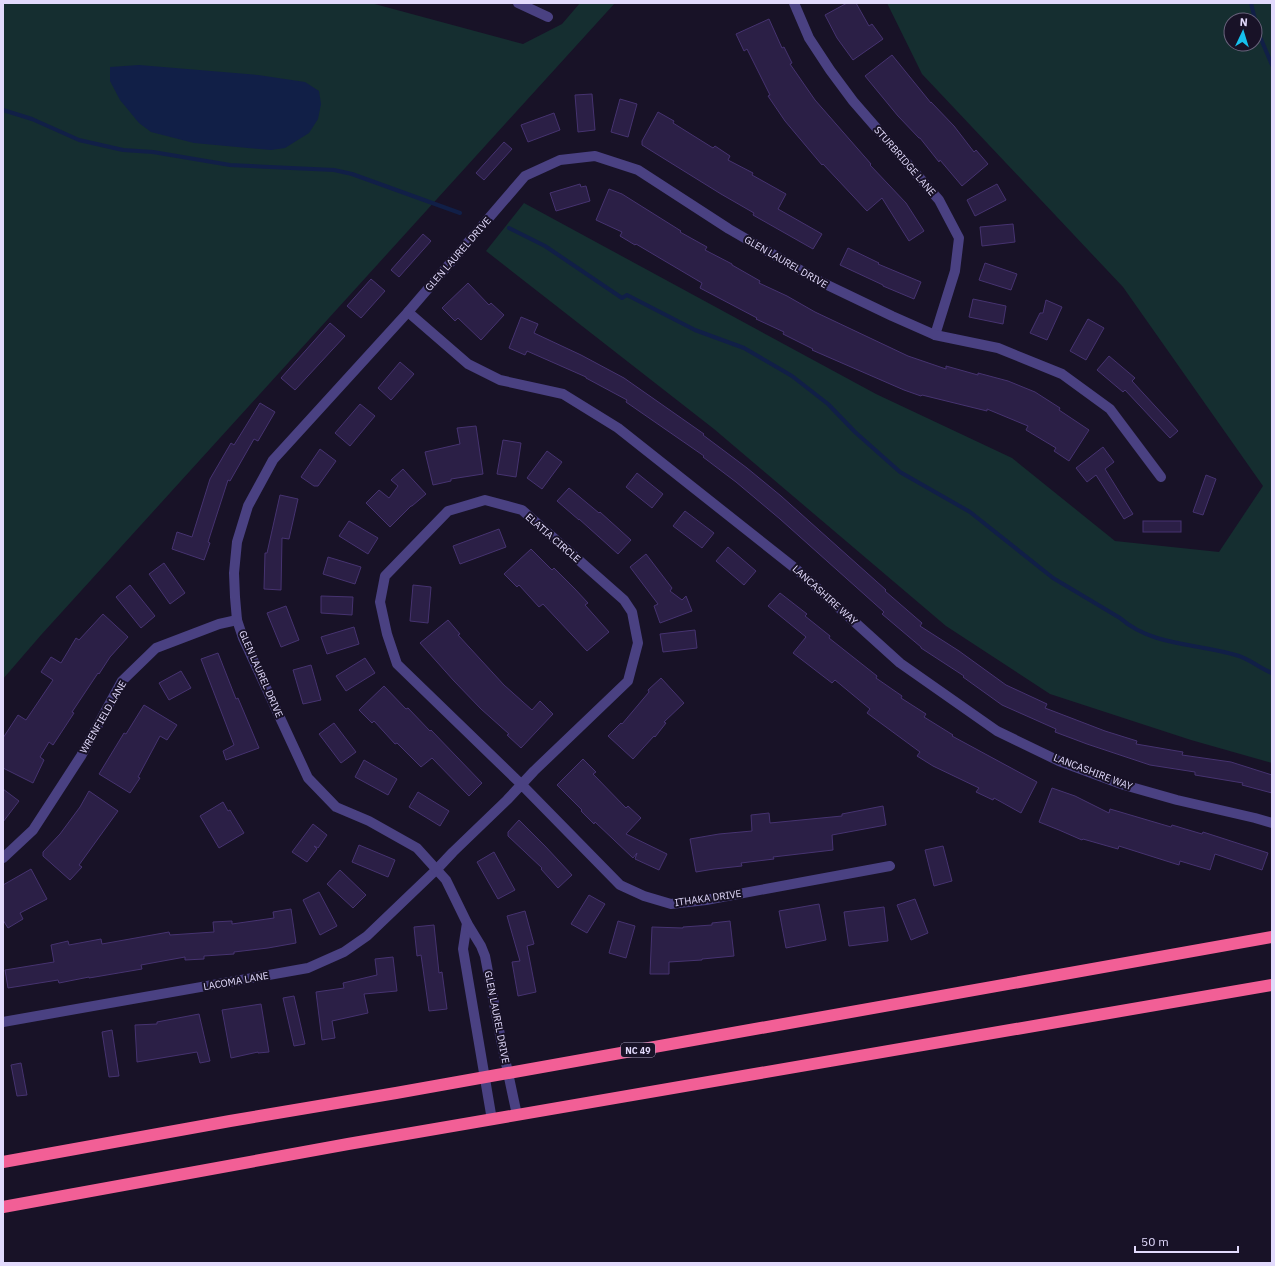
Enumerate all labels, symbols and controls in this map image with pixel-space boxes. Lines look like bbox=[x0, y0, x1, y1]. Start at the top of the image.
north arrow bbox=[1223, 12, 1263, 52]
text: N bbox=[1239, 15, 1248, 29]
street label: STURBRIDGE LANE bbox=[871, 124, 939, 199]
street label: GLEN LAUREL DRIVE bbox=[422, 214, 494, 294]
street label: GLEN LAUREL DRIVE bbox=[742, 233, 830, 291]
street label: ELATIA CIRCLE bbox=[523, 511, 583, 566]
street label: LANCASHIRE WAY bbox=[790, 562, 860, 628]
street label: GLEN LAUREL DRIVE bbox=[236, 628, 286, 720]
street label: WRENFIELD LANE bbox=[77, 678, 129, 756]
street label: LANCASHIRE WAY bbox=[1052, 751, 1134, 793]
street label: ITHAKA DRIVE bbox=[674, 887, 742, 909]
street label: LACOMA LANE bbox=[202, 969, 270, 993]
street label: GLEN LAUREL DRIVE bbox=[482, 970, 512, 1065]
road number: NC 49 bbox=[621, 1043, 655, 1057]
scale bar bbox=[1135, 1228, 1238, 1254]
text: 50 m bbox=[1141, 1234, 1169, 1249]

